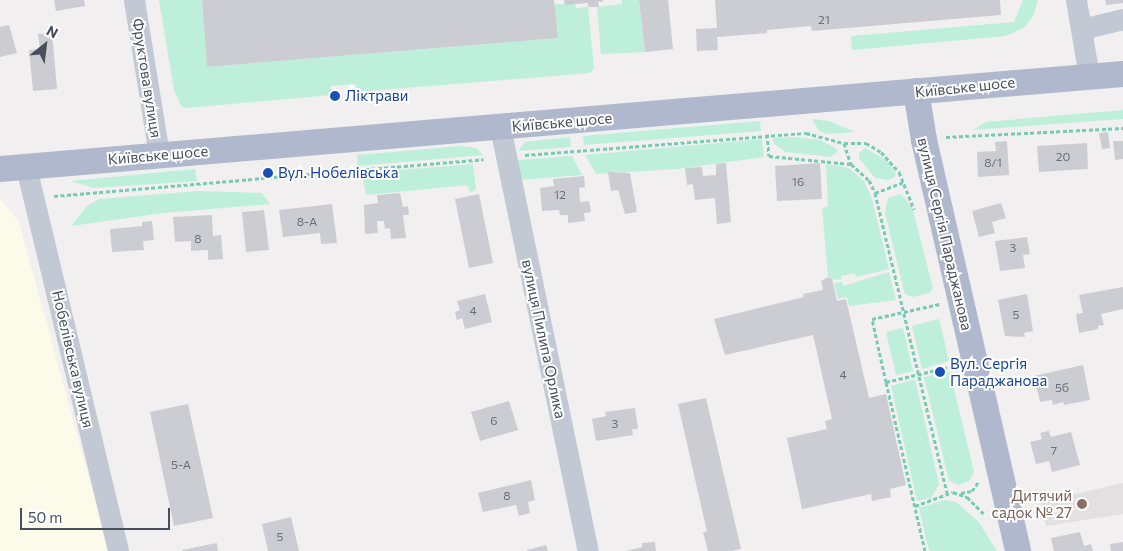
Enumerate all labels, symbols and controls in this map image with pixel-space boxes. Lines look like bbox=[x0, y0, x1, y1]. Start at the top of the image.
house number: 21 bbox=[818, 13, 830, 27]
street label: Фруктова вулиця bbox=[129, 17, 165, 139]
north arrow bbox=[20, 20, 70, 70]
text: N bbox=[44, 21, 61, 41]
street label: Київське шосе bbox=[914, 73, 1016, 101]
place label: Ліктрави bbox=[345, 87, 408, 105]
marker: Ліктрави bbox=[329, 90, 341, 102]
street label: Київське шосе bbox=[511, 109, 613, 135]
street label: вулиця Сергія Параджанова bbox=[914, 136, 976, 332]
street label: Київське шосе bbox=[107, 142, 209, 168]
house number: 20 bbox=[1056, 150, 1070, 164]
house number: 8/1 bbox=[984, 156, 1002, 170]
place label: Вул. Нобелівська bbox=[278, 164, 399, 182]
marker: Вул. Нобелівська bbox=[262, 167, 274, 179]
house number: 16 bbox=[792, 175, 804, 189]
house number: 12 bbox=[554, 188, 566, 202]
house number: 8-А bbox=[297, 215, 317, 229]
house number: 8 bbox=[194, 232, 202, 246]
house number: 3 bbox=[1010, 241, 1016, 255]
street label: вулиця Пилипа Орлика bbox=[518, 258, 570, 420]
street label: Нобелівська вулиця bbox=[48, 289, 98, 429]
house number: 4 bbox=[469, 304, 477, 318]
house number: 5 bbox=[1013, 308, 1019, 322]
place label: Вул. Сергія Параджанова bbox=[950, 354, 1047, 389]
marker: Вул. Сергія Параджанова bbox=[934, 366, 946, 378]
house number: 4 bbox=[839, 368, 847, 382]
house number: 5б bbox=[1055, 381, 1069, 395]
house number: 6 bbox=[490, 414, 498, 428]
house number: 3 bbox=[612, 417, 618, 431]
house number: 7 bbox=[1051, 444, 1057, 458]
house number: 5-А bbox=[171, 458, 191, 472]
place label: Дитячий садок № 27 bbox=[992, 486, 1072, 521]
house number: 8 bbox=[503, 489, 511, 503]
scale bar bbox=[22, 498, 172, 530]
marker: Дитячий садок № 27 bbox=[1076, 498, 1088, 510]
text: 50 m bbox=[28, 508, 62, 526]
house number: 5 bbox=[277, 530, 283, 544]

